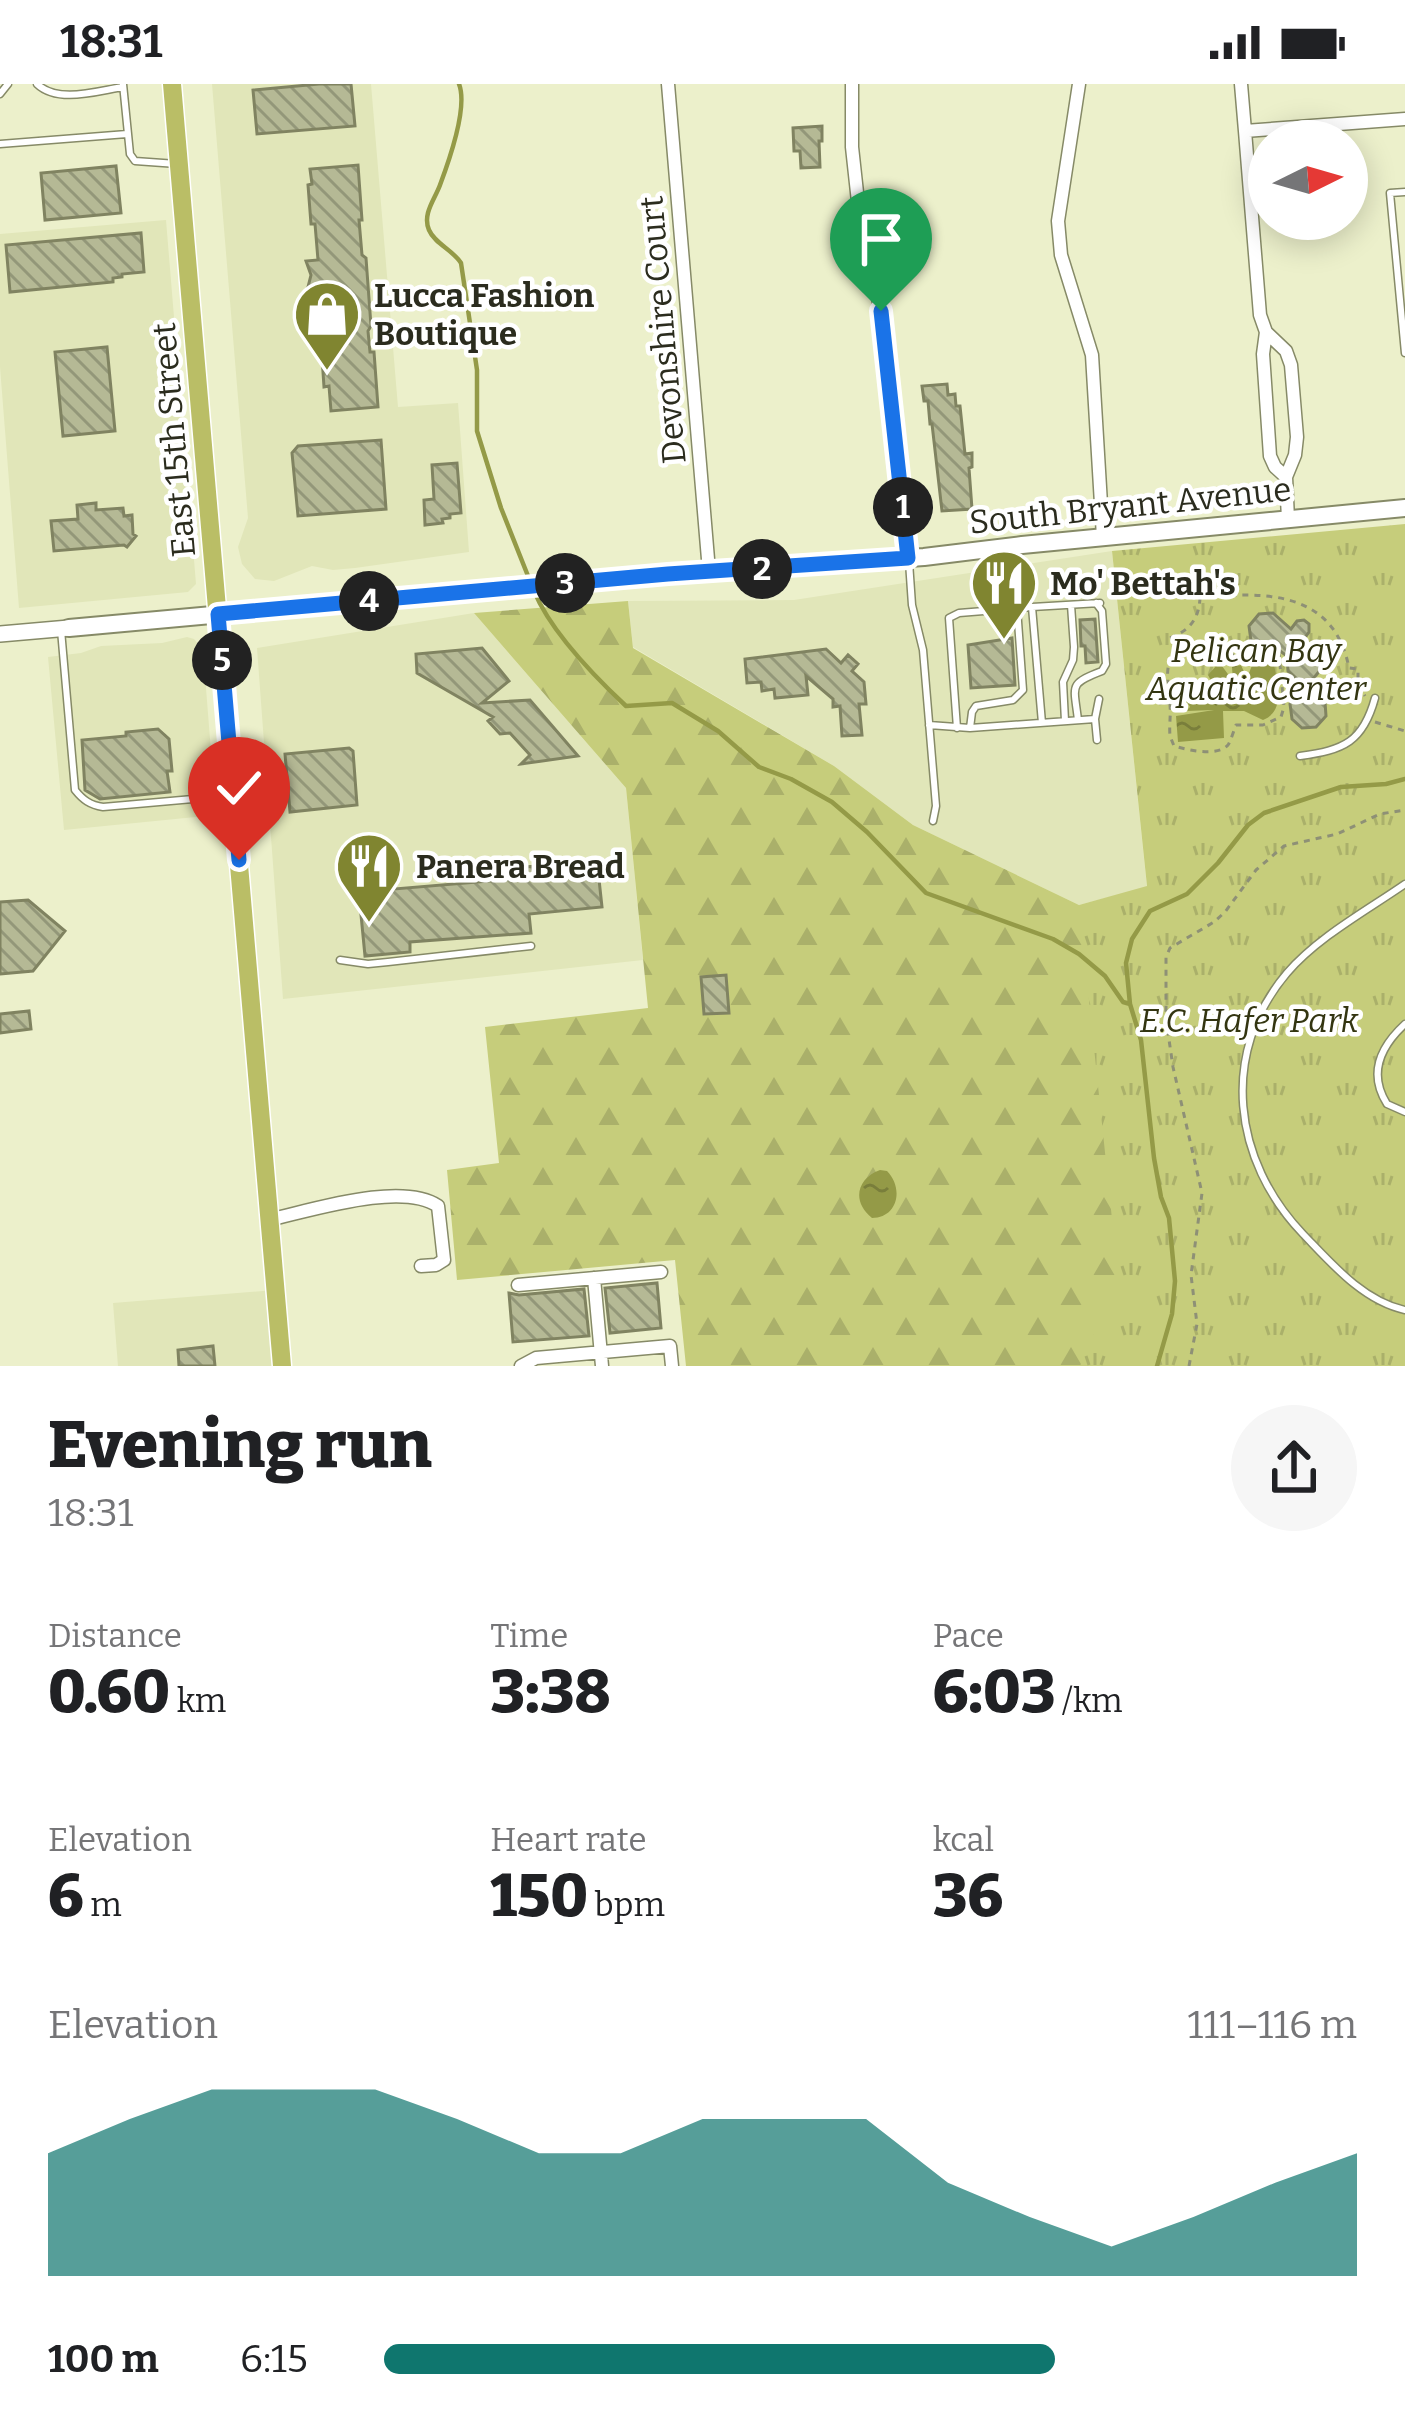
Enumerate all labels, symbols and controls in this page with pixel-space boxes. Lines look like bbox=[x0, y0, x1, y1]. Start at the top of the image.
text: 18:31 bbox=[60, 15, 162, 69]
north arrow bbox=[1248, 120, 1368, 240]
map controls bbox=[1248, 120, 1368, 240]
pin bbox=[830, 188, 932, 311]
street label: Devonshire Court bbox=[631, 194, 695, 465]
icon: arrive bbox=[848, 206, 914, 272]
place label: Lucca Fashion Boutique bbox=[374, 276, 594, 354]
shop icon: Lucca Fashion Boutique bbox=[292, 279, 362, 373]
street label: East 15th Street bbox=[144, 321, 204, 559]
street label: South Bryant Avenue bbox=[967, 469, 1293, 543]
pin: 1 bbox=[873, 477, 933, 537]
text: 1 bbox=[896, 487, 910, 527]
pin: 2 bbox=[732, 539, 792, 599]
restaurant icon: Mo' Bettah's bbox=[969, 548, 1039, 642]
text: 2 bbox=[753, 549, 771, 589]
pin: 3 bbox=[535, 553, 595, 613]
text: 3 bbox=[555, 563, 575, 603]
place label: Mo' Bettah's bbox=[1050, 564, 1236, 604]
pin: 4 bbox=[339, 571, 399, 631]
text: 4 bbox=[359, 581, 379, 621]
pin: 5 bbox=[192, 630, 252, 690]
park label: Pelican Bay Aquatic Center bbox=[1144, 631, 1368, 709]
text: 5 bbox=[213, 640, 231, 680]
pin bbox=[188, 737, 290, 860]
icon: check bbox=[206, 755, 272, 821]
restaurant icon: Panera Bread bbox=[334, 831, 404, 925]
place label: Panera Bread bbox=[416, 847, 625, 887]
park label: E.C. Hafer Park bbox=[1140, 1001, 1360, 1041]
text: Evening run bbox=[48, 1405, 432, 1484]
button: share bbox=[1231, 1405, 1357, 1531]
text: 18:31 bbox=[48, 1490, 134, 1536]
text: Distance bbox=[48, 1616, 182, 1656]
text: Time bbox=[490, 1616, 568, 1656]
text: Pace bbox=[933, 1616, 1004, 1656]
text: 0.60 bbox=[48, 1656, 170, 1728]
text: 3:38 bbox=[490, 1656, 611, 1728]
text: 6:03 bbox=[933, 1656, 1055, 1728]
text: km bbox=[170, 1681, 226, 1721]
text: /km bbox=[1055, 1681, 1123, 1721]
text: Elevation bbox=[48, 1820, 192, 1860]
text: Heart rate bbox=[490, 1820, 646, 1860]
text: kcal bbox=[933, 1820, 994, 1860]
text: 6 bbox=[48, 1860, 84, 1932]
text: 150 bbox=[490, 1860, 588, 1932]
text: 36 bbox=[933, 1860, 1003, 1932]
text: m bbox=[84, 1885, 122, 1925]
text: bpm bbox=[588, 1885, 665, 1925]
text: Elevation bbox=[48, 2002, 218, 2048]
text: 111–116 m bbox=[1188, 2002, 1357, 2048]
text: 100 m bbox=[48, 2336, 159, 2382]
text: 6:15 bbox=[240, 2336, 308, 2382]

